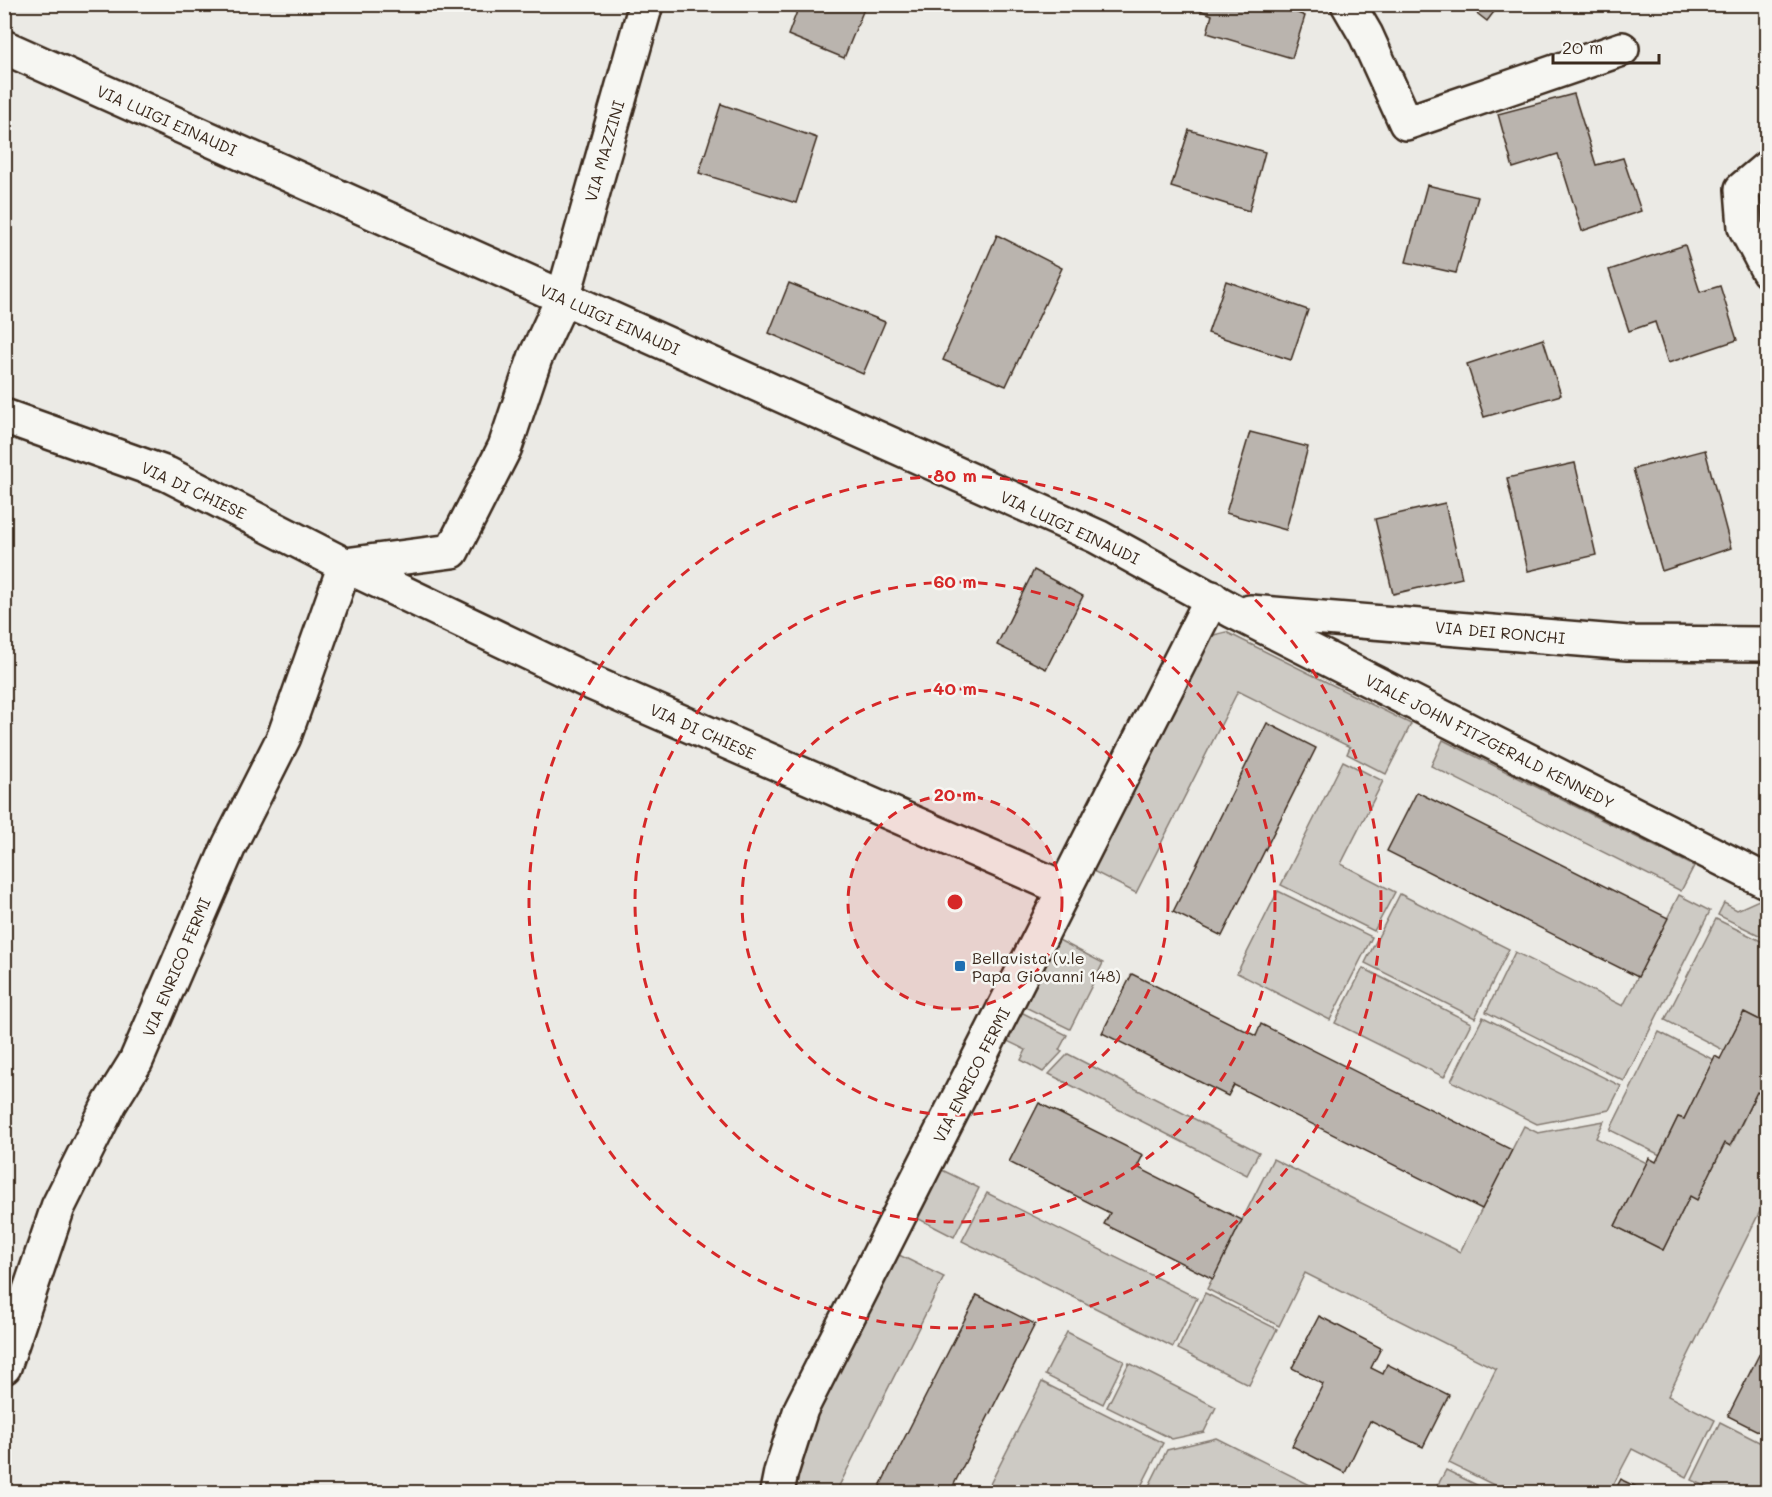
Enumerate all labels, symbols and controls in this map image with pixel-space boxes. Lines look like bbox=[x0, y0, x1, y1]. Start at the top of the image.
scale bar bbox=[1553, 27, 1660, 65]
text: 20 m bbox=[1562, 35, 1603, 59]
street label: VIA LUIGI EINAUDI bbox=[94, 80, 240, 160]
street label: VIA MAZZINI bbox=[579, 98, 629, 204]
street label: VIA LUIGI EINAUDI bbox=[537, 279, 683, 359]
street label: VIA DI CHIESE bbox=[138, 456, 250, 524]
text: 80 m bbox=[933, 463, 977, 487]
street label: VIA LUIGI EINAUDI bbox=[997, 486, 1143, 568]
text: 60 m bbox=[933, 569, 977, 593]
street label: VIA DEI RONCHI bbox=[1434, 616, 1566, 648]
street label: VIALE JOHN FITZGERALD KENNEDY bbox=[1362, 669, 1618, 813]
text: 40 m bbox=[933, 676, 977, 700]
street label: VIA DI CHIESE bbox=[647, 698, 759, 764]
text: 20 m bbox=[934, 782, 976, 806]
centre of rings bbox=[945, 892, 965, 912]
street label: VIA ENRICO FERMI bbox=[137, 894, 215, 1040]
place label: Bellavista (v.le Papa Giovanni 148) bbox=[972, 947, 1121, 986]
marker: Bellavista (v.le Papa Giovanni 148) bbox=[953, 959, 967, 973]
street label: VIA ENRICO FERMI bbox=[928, 1004, 1014, 1146]

